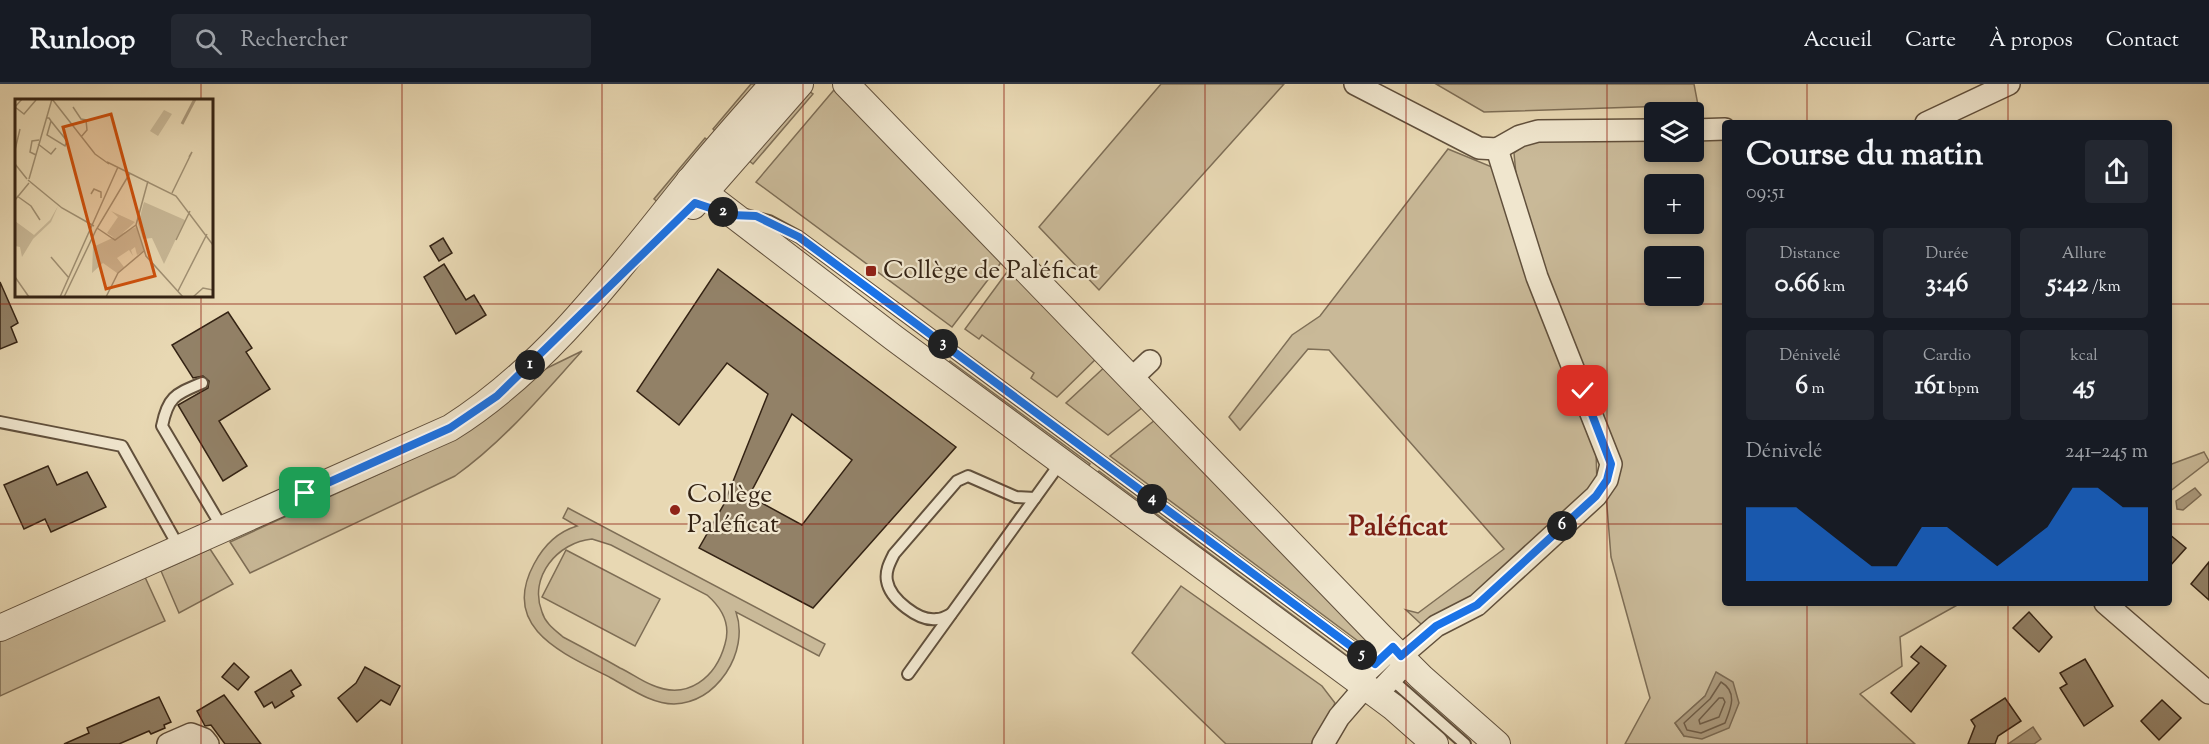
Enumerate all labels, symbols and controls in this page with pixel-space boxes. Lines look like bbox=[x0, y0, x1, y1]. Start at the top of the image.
search box bbox=[171, 14, 591, 68]
text: Runloop bbox=[30, 21, 135, 61]
icon: search bbox=[192, 25, 225, 58]
text: Rechercher bbox=[240, 25, 348, 57]
text: Accueil bbox=[1804, 26, 1872, 56]
text: Carte bbox=[1905, 26, 1956, 56]
text: À propos bbox=[1989, 26, 2073, 56]
text: Contact bbox=[2106, 26, 2179, 56]
inset map bbox=[15, 99, 213, 297]
map controls bbox=[1644, 102, 1704, 306]
button: layers bbox=[1644, 102, 1704, 162]
text: Course du matin bbox=[1746, 132, 1983, 180]
button: share bbox=[2085, 140, 2148, 203]
button: + bbox=[1644, 174, 1704, 234]
text: 09:51 bbox=[1746, 179, 1785, 208]
pin: 2 bbox=[708, 197, 738, 227]
text: 2 bbox=[719, 200, 727, 223]
text: Distance bbox=[1780, 243, 1840, 266]
text: Durée bbox=[1926, 243, 1968, 266]
text: Allure bbox=[2062, 243, 2106, 266]
button: − bbox=[1644, 246, 1704, 306]
place label: Collège de Paléficat bbox=[883, 253, 1098, 290]
marker: Collège de Paléficat bbox=[864, 264, 878, 278]
text: 0.66 bbox=[1775, 266, 1820, 303]
text: 3:46 bbox=[1925, 266, 1969, 303]
text: 5:42 bbox=[2047, 266, 2088, 303]
text: km bbox=[1820, 276, 1845, 299]
text: /km bbox=[2088, 276, 2121, 299]
pin: 3 bbox=[928, 329, 958, 359]
text: 3 bbox=[940, 332, 946, 355]
text: Dénivelé bbox=[1779, 345, 1841, 368]
text: Cardio bbox=[1923, 345, 1971, 368]
text: kcal bbox=[2070, 345, 2098, 368]
pin: 1 bbox=[515, 350, 545, 380]
text: 1 bbox=[527, 353, 533, 376]
pin bbox=[1557, 365, 1608, 416]
text: 6 bbox=[1795, 368, 1808, 405]
text: 161 bbox=[1915, 368, 1945, 405]
text: 45 bbox=[2073, 368, 2095, 405]
icon: check bbox=[1566, 374, 1599, 407]
text: m bbox=[1808, 378, 1825, 401]
text: bpm bbox=[1945, 378, 1979, 401]
text: Dénivelé bbox=[1746, 438, 1822, 467]
text: 241–245 m bbox=[2065, 438, 2148, 467]
pin bbox=[279, 467, 330, 518]
icon: arrive bbox=[288, 476, 321, 509]
place label: Collège Paléficat bbox=[687, 477, 779, 544]
pin: 4 bbox=[1137, 484, 1167, 514]
text: 4 bbox=[1148, 487, 1156, 510]
marker: Collège Paléficat bbox=[668, 503, 682, 517]
district label: Paléficat bbox=[1349, 508, 1448, 548]
pin: 6 bbox=[1547, 511, 1577, 541]
text: 6 bbox=[1558, 514, 1566, 537]
pin: 5 bbox=[1347, 640, 1377, 670]
text: 5 bbox=[1359, 643, 1365, 666]

